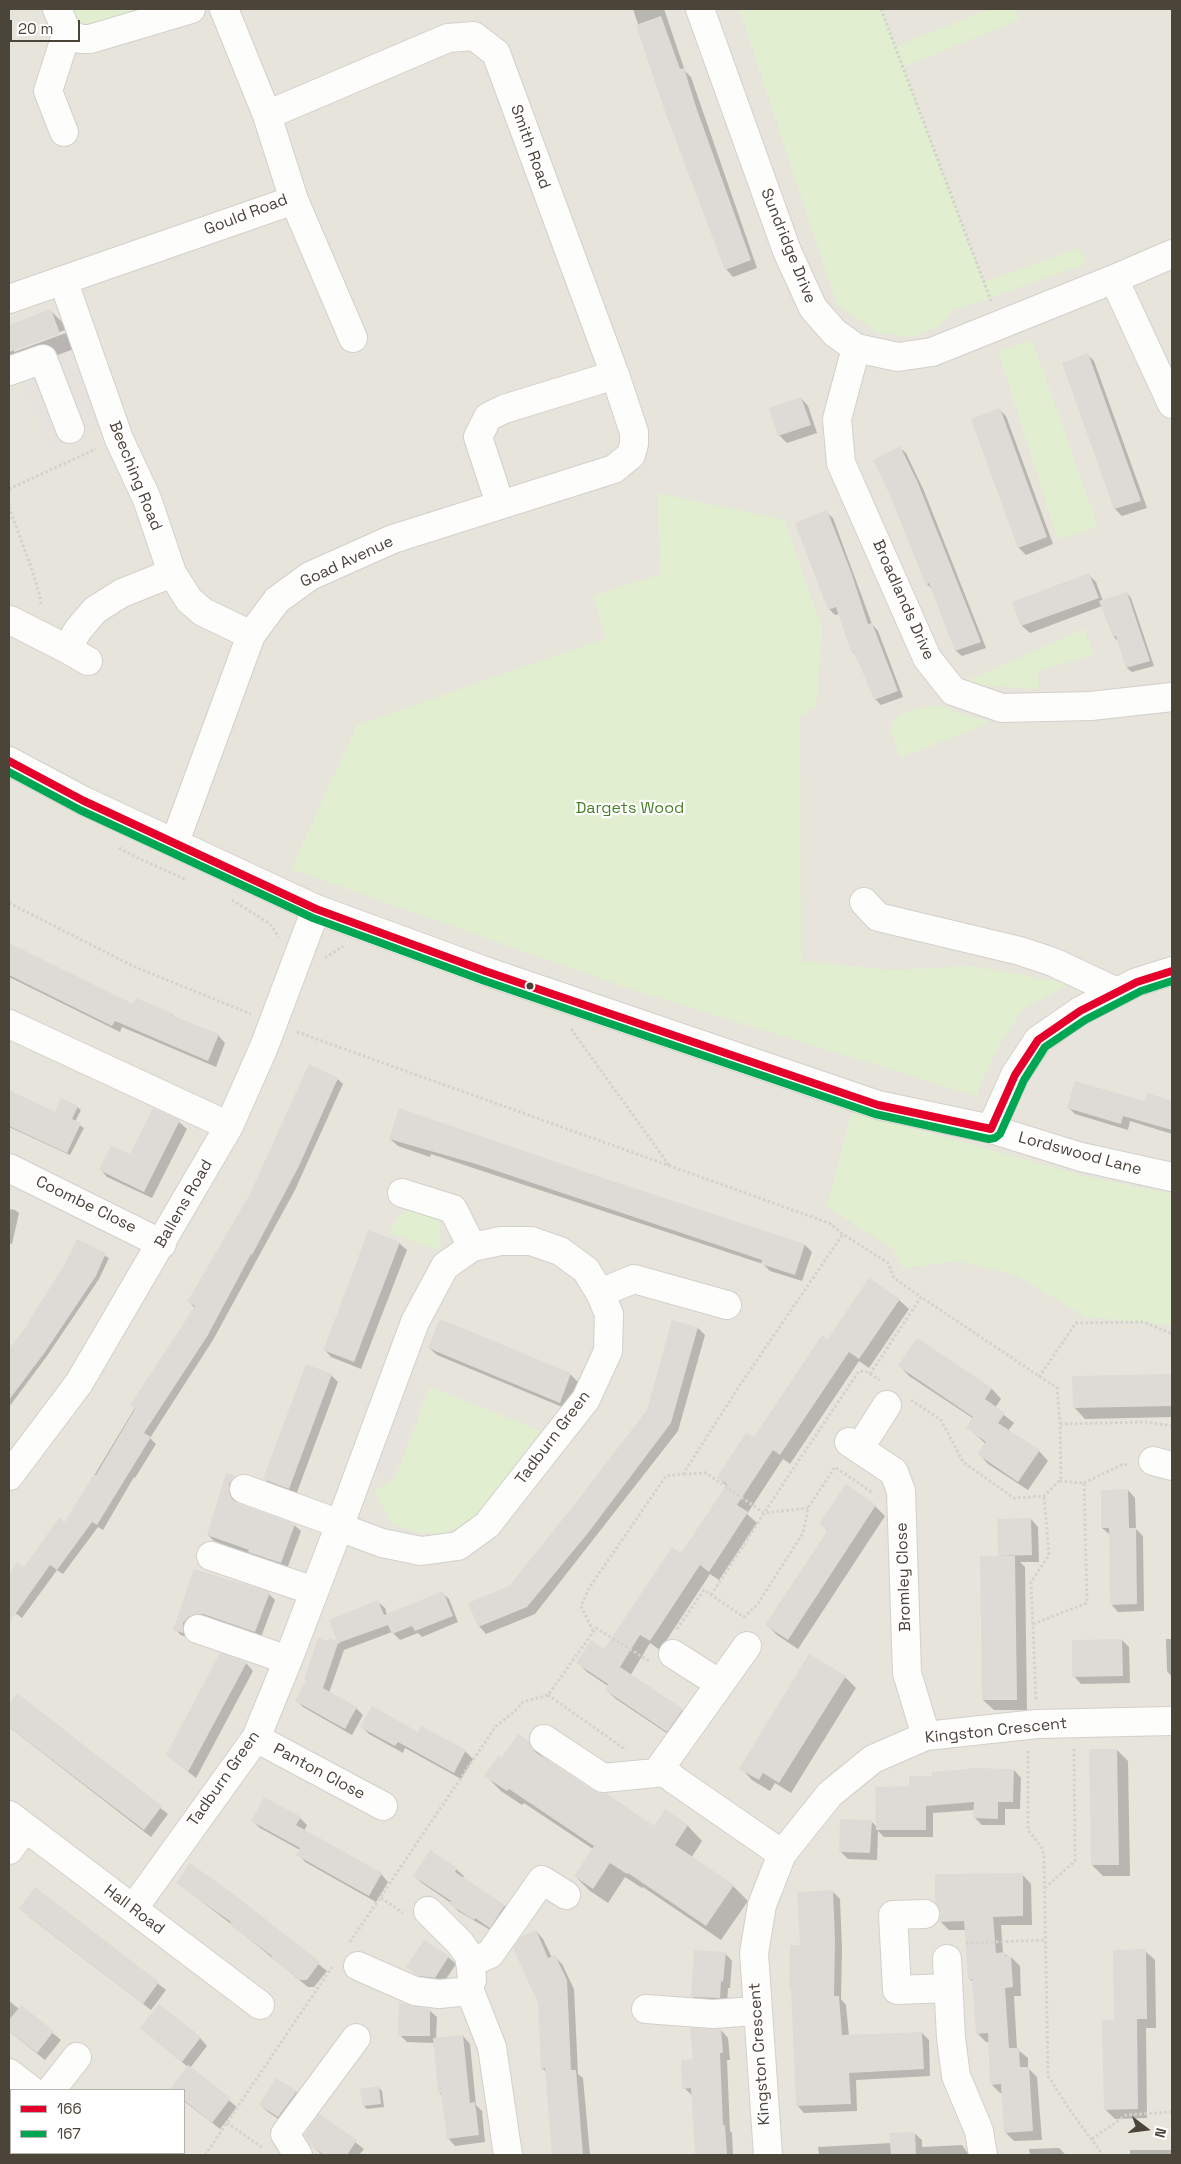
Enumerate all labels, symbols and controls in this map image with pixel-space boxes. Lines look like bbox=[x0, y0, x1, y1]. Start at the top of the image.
scale bar bbox=[12, 10, 82, 42]
text: 20 m bbox=[18, 19, 53, 38]
street label: Smith Road bbox=[506, 102, 554, 192]
street label: Sundridge Drive bbox=[756, 186, 820, 306]
street label: Gould Road bbox=[202, 190, 290, 240]
street label: Beeching Road bbox=[104, 418, 166, 534]
street label: Goad Avenue bbox=[297, 532, 397, 592]
street label: Broadlands Drive bbox=[868, 537, 938, 663]
park label: Dargets Wood bbox=[576, 799, 684, 819]
unlabelled marker bbox=[525, 981, 535, 991]
street label: Lordswood Lane bbox=[1016, 1128, 1144, 1180]
street label: Ballens Road bbox=[151, 1156, 217, 1252]
street label: Coombe Close bbox=[33, 1172, 139, 1238]
street label: Tadburn Green bbox=[512, 1387, 594, 1489]
street label: Bromley Close bbox=[892, 1522, 916, 1632]
street label: Kingston Crescent bbox=[924, 1714, 1068, 1748]
street label: Tadburn Green bbox=[184, 1727, 264, 1831]
street label: Panton Close bbox=[270, 1740, 368, 1804]
street label: Hall Road bbox=[100, 1881, 168, 1939]
street label: Kingston Crescent bbox=[745, 1982, 775, 2126]
legend bbox=[10, 2089, 185, 2154]
text: 166 bbox=[57, 2099, 82, 2118]
north arrow bbox=[1121, 2104, 1171, 2154]
text: 167 bbox=[57, 2124, 81, 2143]
text: N bbox=[1151, 2126, 1170, 2140]

